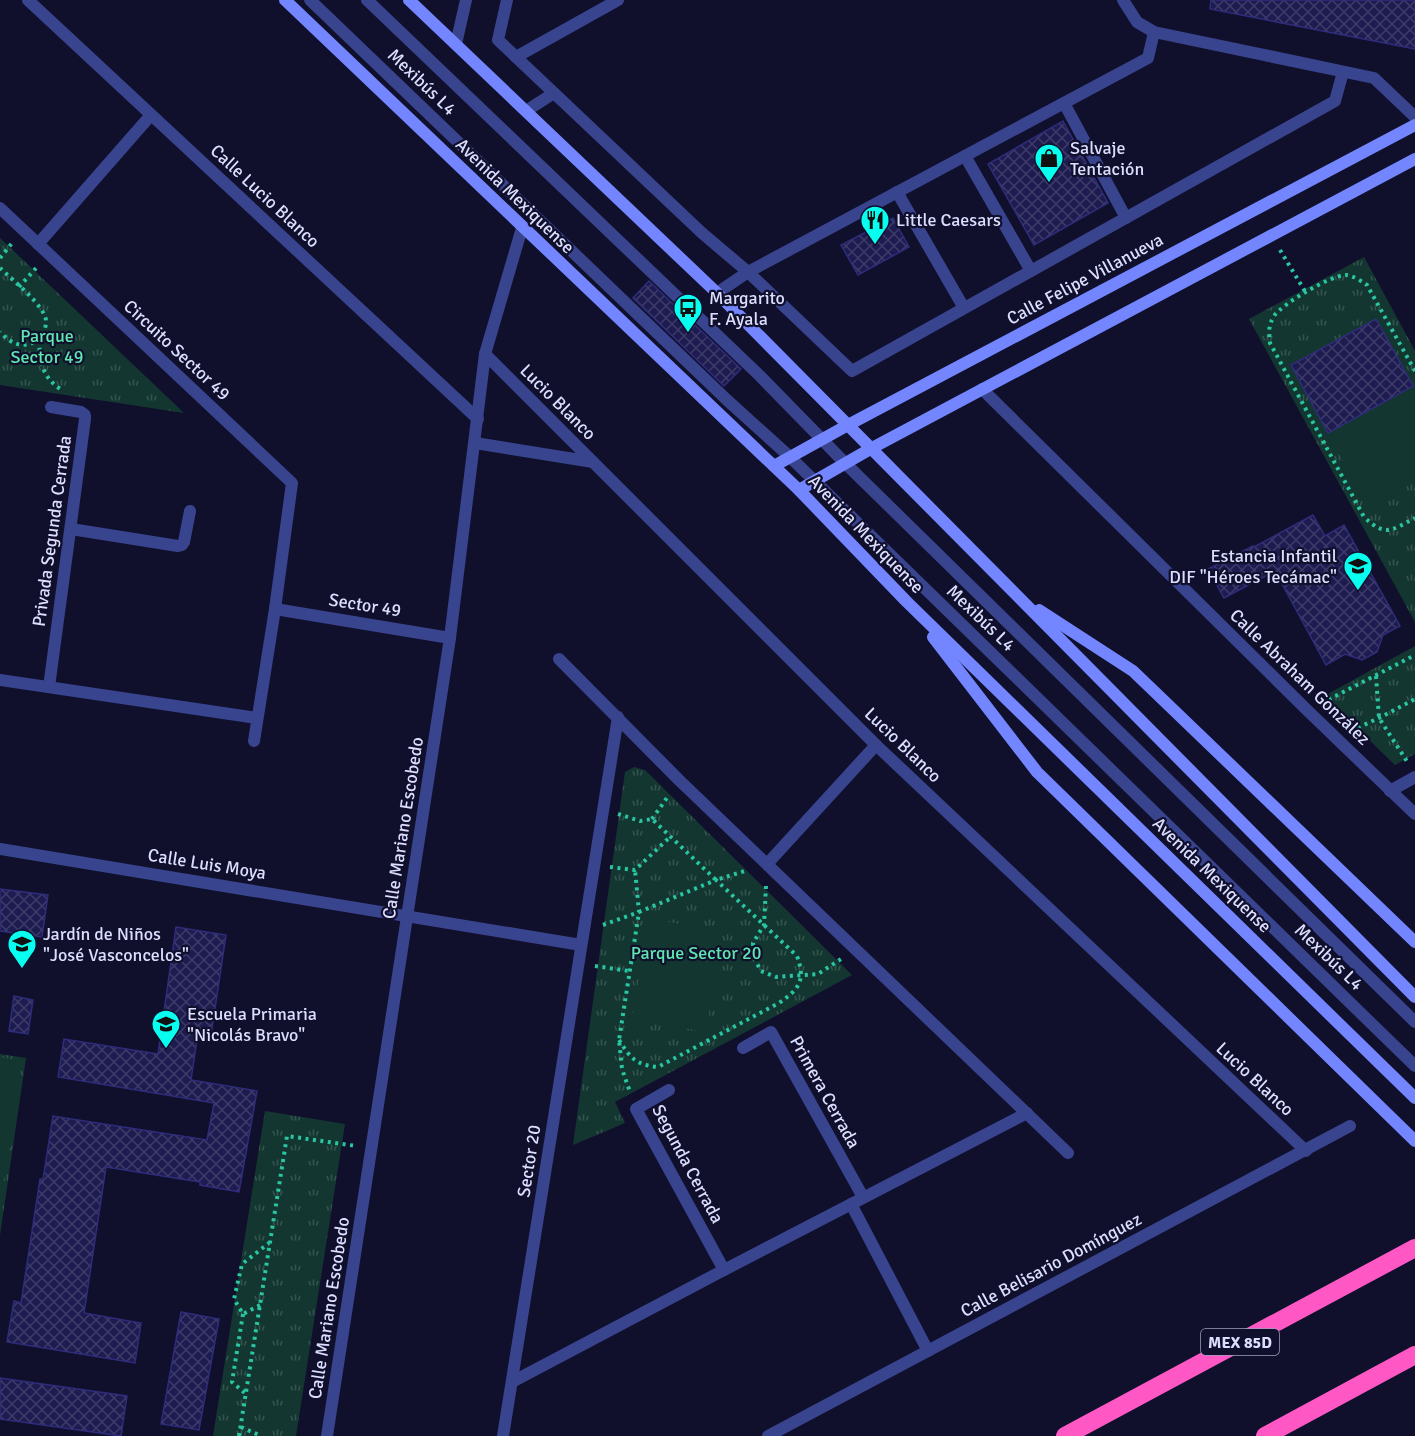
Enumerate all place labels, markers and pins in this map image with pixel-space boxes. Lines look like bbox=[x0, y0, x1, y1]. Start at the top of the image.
place label: Salvaje Tentación bbox=[1070, 137, 1144, 180]
shop icon: Salvaje Tentación bbox=[1033, 142, 1065, 184]
restaurant icon: Little Caesars bbox=[859, 204, 891, 246]
place label: Little Caesars bbox=[896, 209, 1001, 231]
place label: Margarito F. Ayala bbox=[709, 287, 785, 330]
bus stop icon: Margarito F. Ayala bbox=[672, 292, 704, 334]
place label: Estancia Infantil DIF "Héroes Tecámac" bbox=[1169, 545, 1337, 588]
school or university icon: Estancia Infantil DIF "Héroes Tecámac" bbox=[1342, 550, 1374, 592]
place label: Jardín de Niños "José Vasconcelos" bbox=[43, 923, 189, 966]
school or university icon: Jardín de Niños "José Vasconcelos" bbox=[6, 928, 38, 970]
place label: Escuela Primaria "Nicolás Bravo" bbox=[187, 1003, 317, 1046]
school or university icon: Escuela Primaria "Nicolás Bravo" bbox=[150, 1008, 182, 1050]

